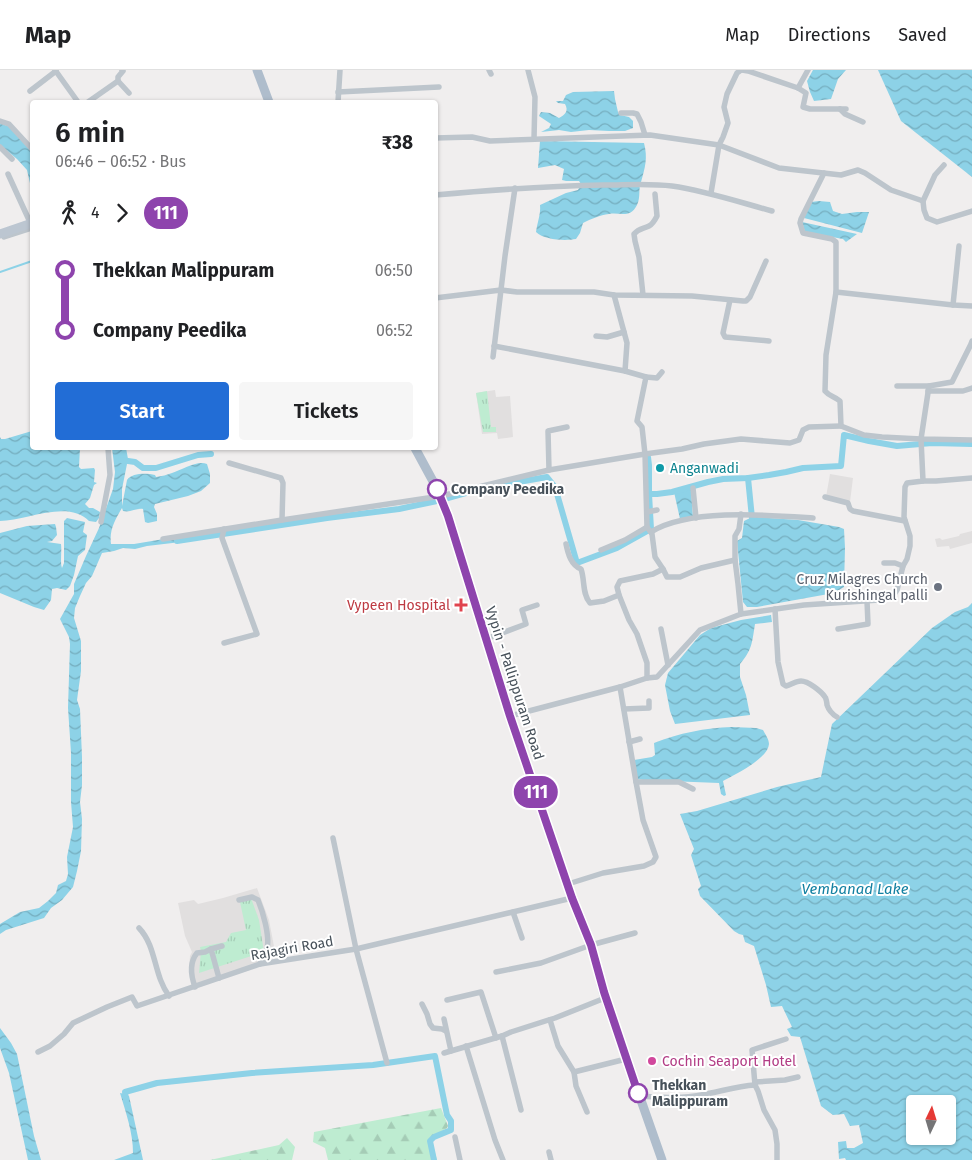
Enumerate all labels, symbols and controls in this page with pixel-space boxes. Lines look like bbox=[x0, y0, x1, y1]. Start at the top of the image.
text: Map bbox=[25, 21, 71, 49]
text: Map bbox=[725, 24, 760, 46]
text: Directions bbox=[788, 24, 870, 46]
text: Saved bbox=[898, 24, 947, 46]
text: 6 min bbox=[55, 116, 125, 149]
text: ₹38 bbox=[382, 131, 413, 154]
text: 06:46 – 06:52 · Bus bbox=[55, 152, 186, 171]
icon: walk bbox=[55, 199, 83, 227]
icon: forward bbox=[108, 199, 136, 227]
text: 111 bbox=[154, 202, 178, 224]
text: 4 bbox=[91, 203, 100, 222]
text: Thekkan Malippuram bbox=[93, 259, 274, 282]
text: 06:50 bbox=[375, 261, 413, 280]
text: Company Peedika bbox=[93, 319, 247, 342]
text: 06:52 bbox=[376, 321, 413, 340]
button: Start bbox=[55, 382, 229, 440]
button: Tickets bbox=[239, 382, 413, 440]
place label: Anganwadi bbox=[670, 460, 739, 477]
marker: Anganwadi bbox=[654, 462, 666, 474]
marker: Company Peedika bbox=[427, 479, 447, 499]
place label: Company Peedika bbox=[451, 481, 565, 498]
place label: Cruz Milagres Church Kurishingal palli bbox=[797, 571, 928, 604]
marker: Cruz Milagres Church Kurishingal palli bbox=[932, 581, 944, 593]
place label: Vypeen Hospital bbox=[347, 597, 450, 614]
marker: Vypeen Hospital bbox=[454, 598, 468, 612]
street label: Vypin - Pallippuram Road bbox=[482, 604, 547, 762]
line badge: 111 bbox=[507, 776, 565, 808]
text: 111 bbox=[524, 781, 548, 803]
water label: Vembanad Lake bbox=[802, 880, 909, 898]
street label: Rajagiri Road bbox=[249, 933, 335, 964]
place label: Cochin Seaport Hotel bbox=[662, 1053, 796, 1070]
marker: Cochin Seaport Hotel bbox=[646, 1055, 658, 1067]
place label: Thekkan Malippuram bbox=[652, 1077, 728, 1110]
marker: Thekkan Malippuram bbox=[628, 1083, 648, 1103]
north arrow bbox=[906, 1095, 956, 1145]
map controls bbox=[906, 1095, 956, 1145]

